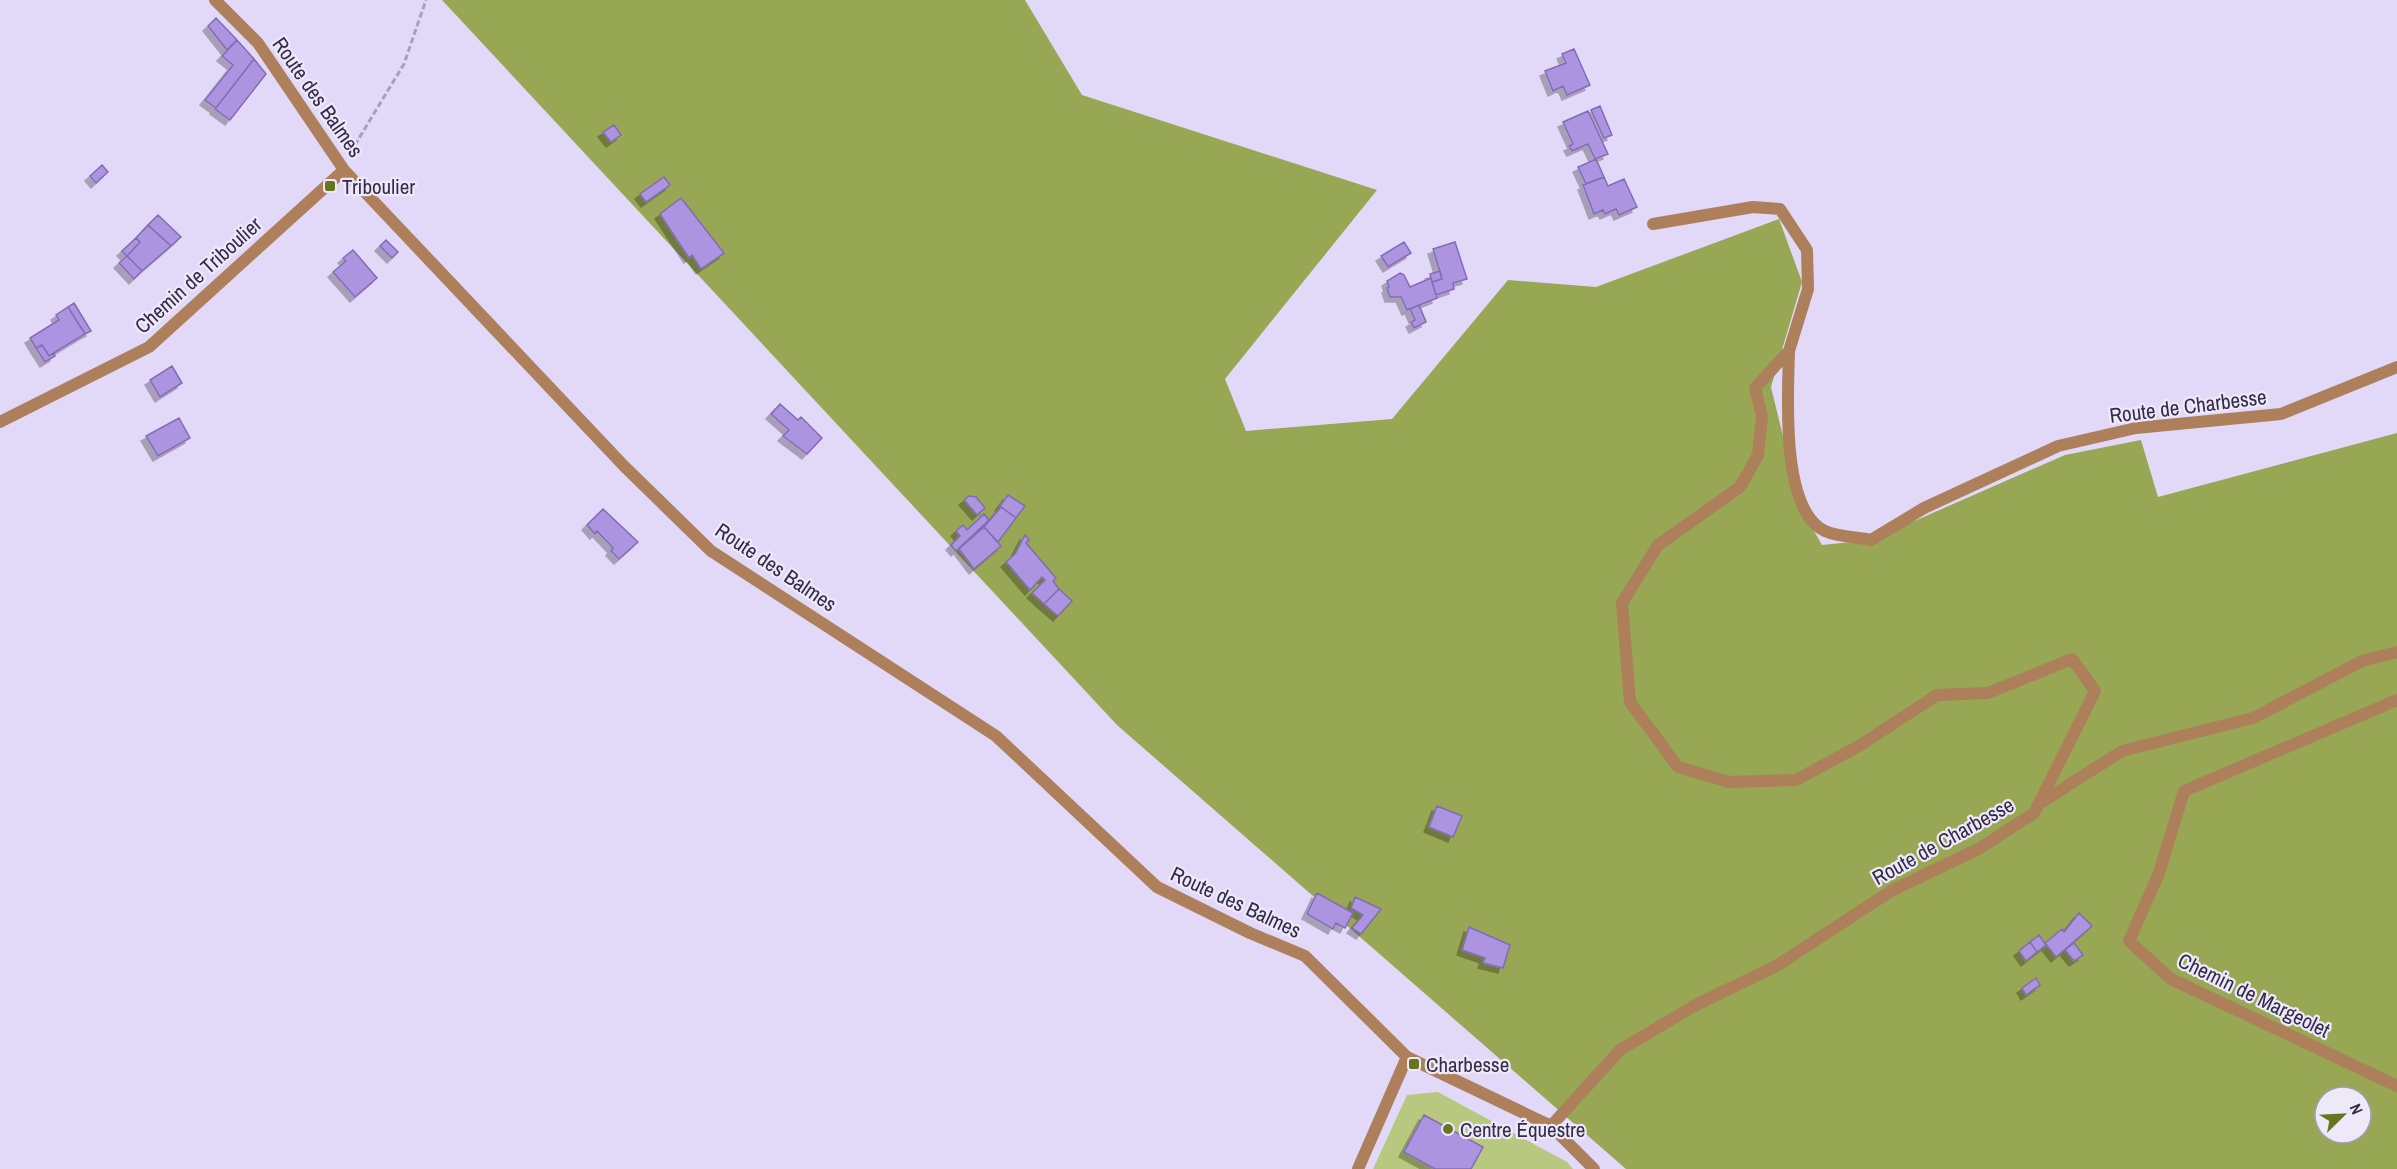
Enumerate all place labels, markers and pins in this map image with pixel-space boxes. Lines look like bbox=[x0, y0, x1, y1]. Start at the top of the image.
place label: Triboulier bbox=[342, 172, 415, 201]
marker: Triboulier bbox=[323, 179, 337, 193]
place label: Charbesse bbox=[1426, 1050, 1509, 1079]
marker: Charbesse bbox=[1407, 1057, 1421, 1071]
place label: Centre Équestre bbox=[1460, 1115, 1585, 1144]
marker: Centre Équestre bbox=[1441, 1122, 1455, 1136]

